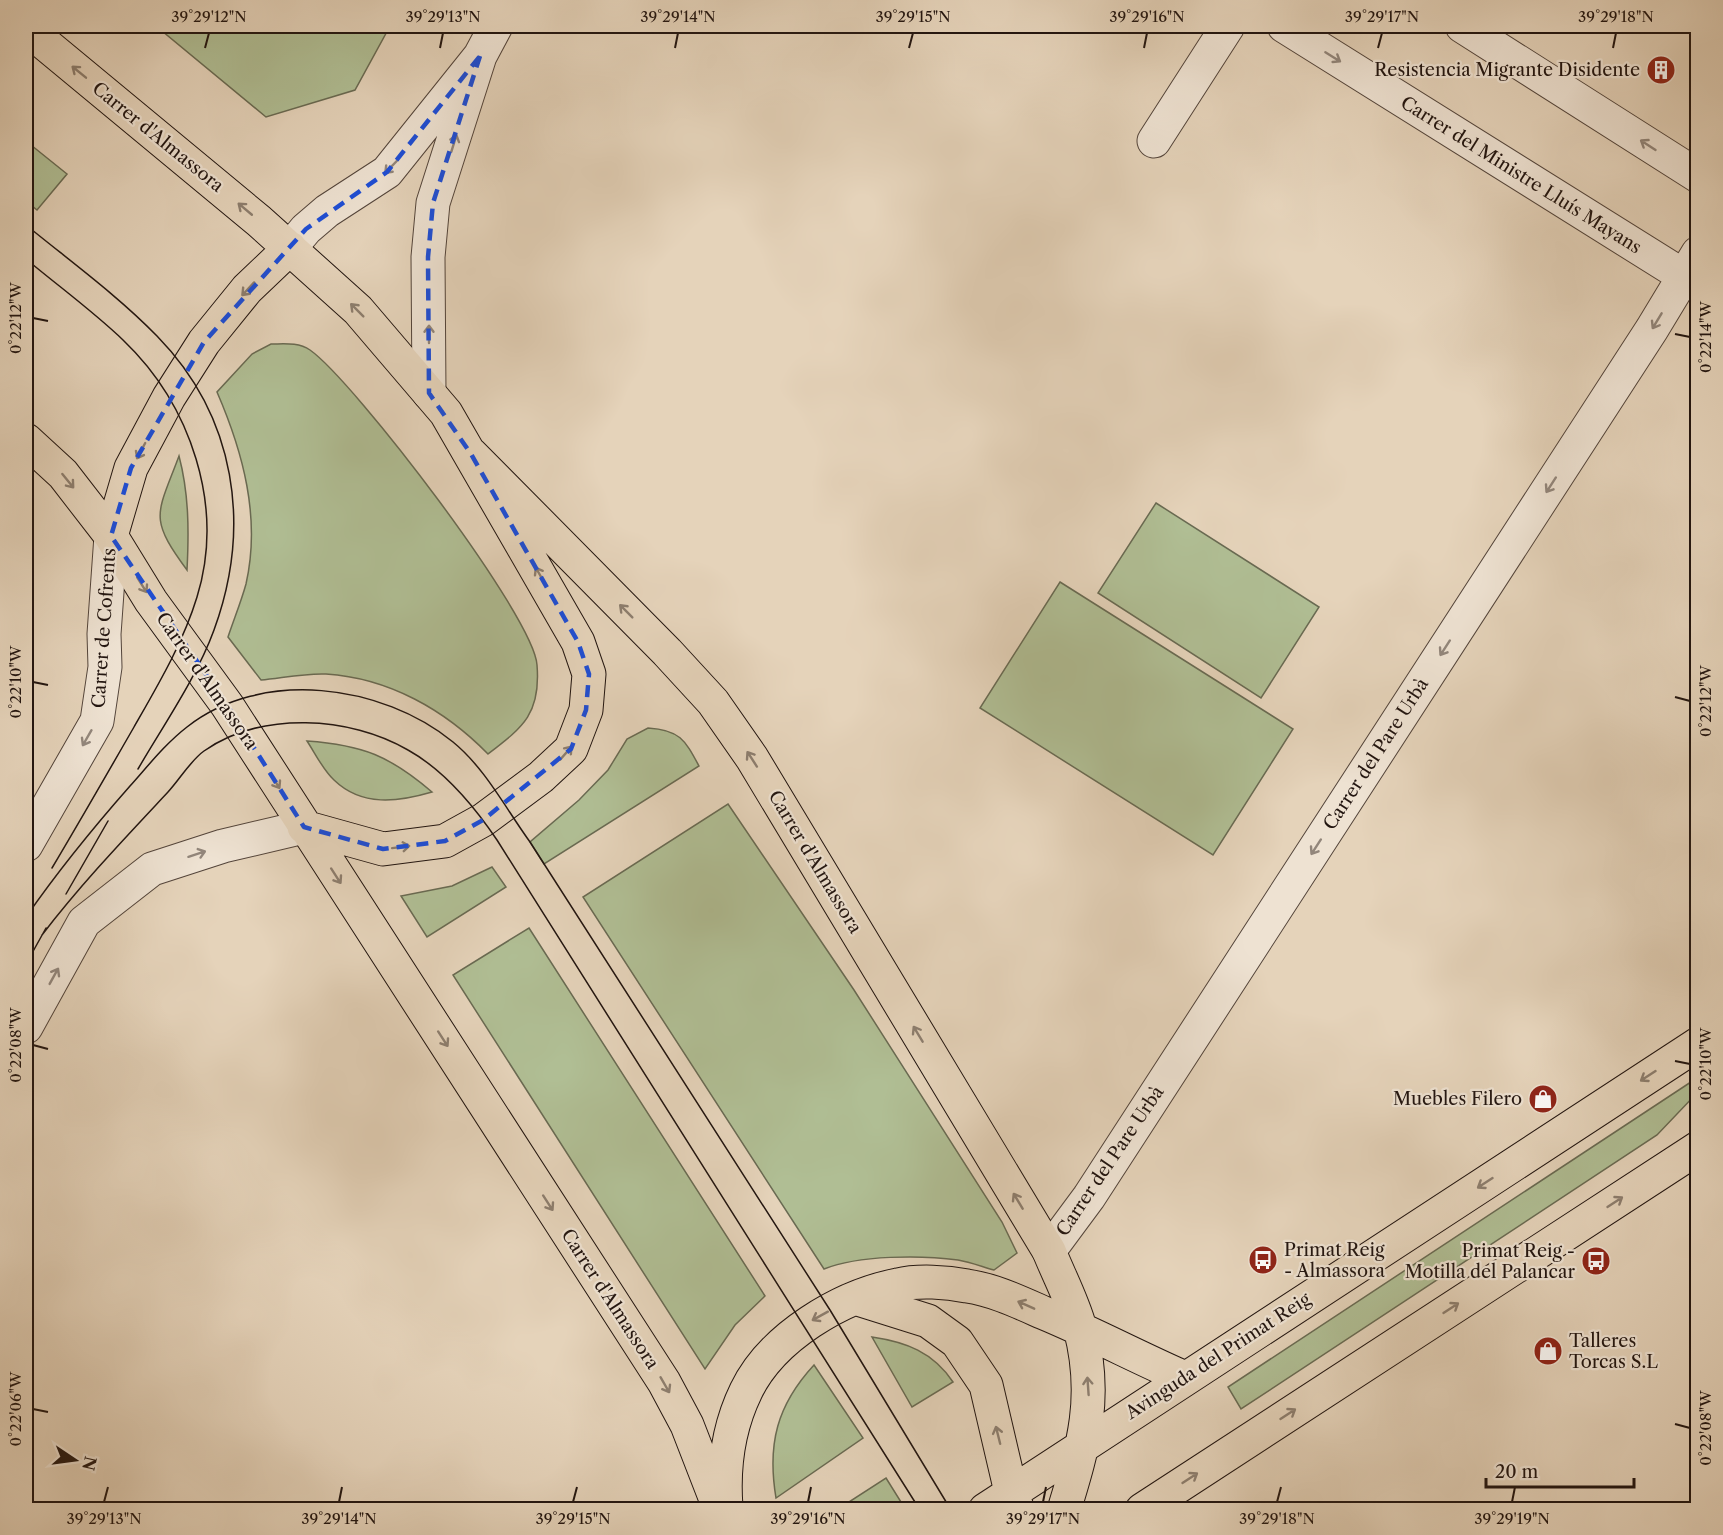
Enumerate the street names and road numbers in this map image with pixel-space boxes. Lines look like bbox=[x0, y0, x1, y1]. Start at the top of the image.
street label: Carrer d'Almassora bbox=[88, 77, 229, 197]
street label: Carrer del Ministre Lluís Mayans bbox=[1397, 92, 1645, 258]
street label: Carrer de Cofrents bbox=[87, 547, 121, 709]
street label: Carrer d'Almassora bbox=[151, 608, 263, 754]
street label: Carrer del Pare Urbà bbox=[1319, 674, 1434, 834]
street label: Carrer d'Almassora bbox=[764, 787, 867, 938]
street label: Carrer del Pare Urbà bbox=[1052, 1081, 1169, 1240]
street label: Carrer d'Almassora bbox=[556, 1225, 664, 1374]
street label: Avinguda del Primat Reig bbox=[1121, 1288, 1315, 1425]

